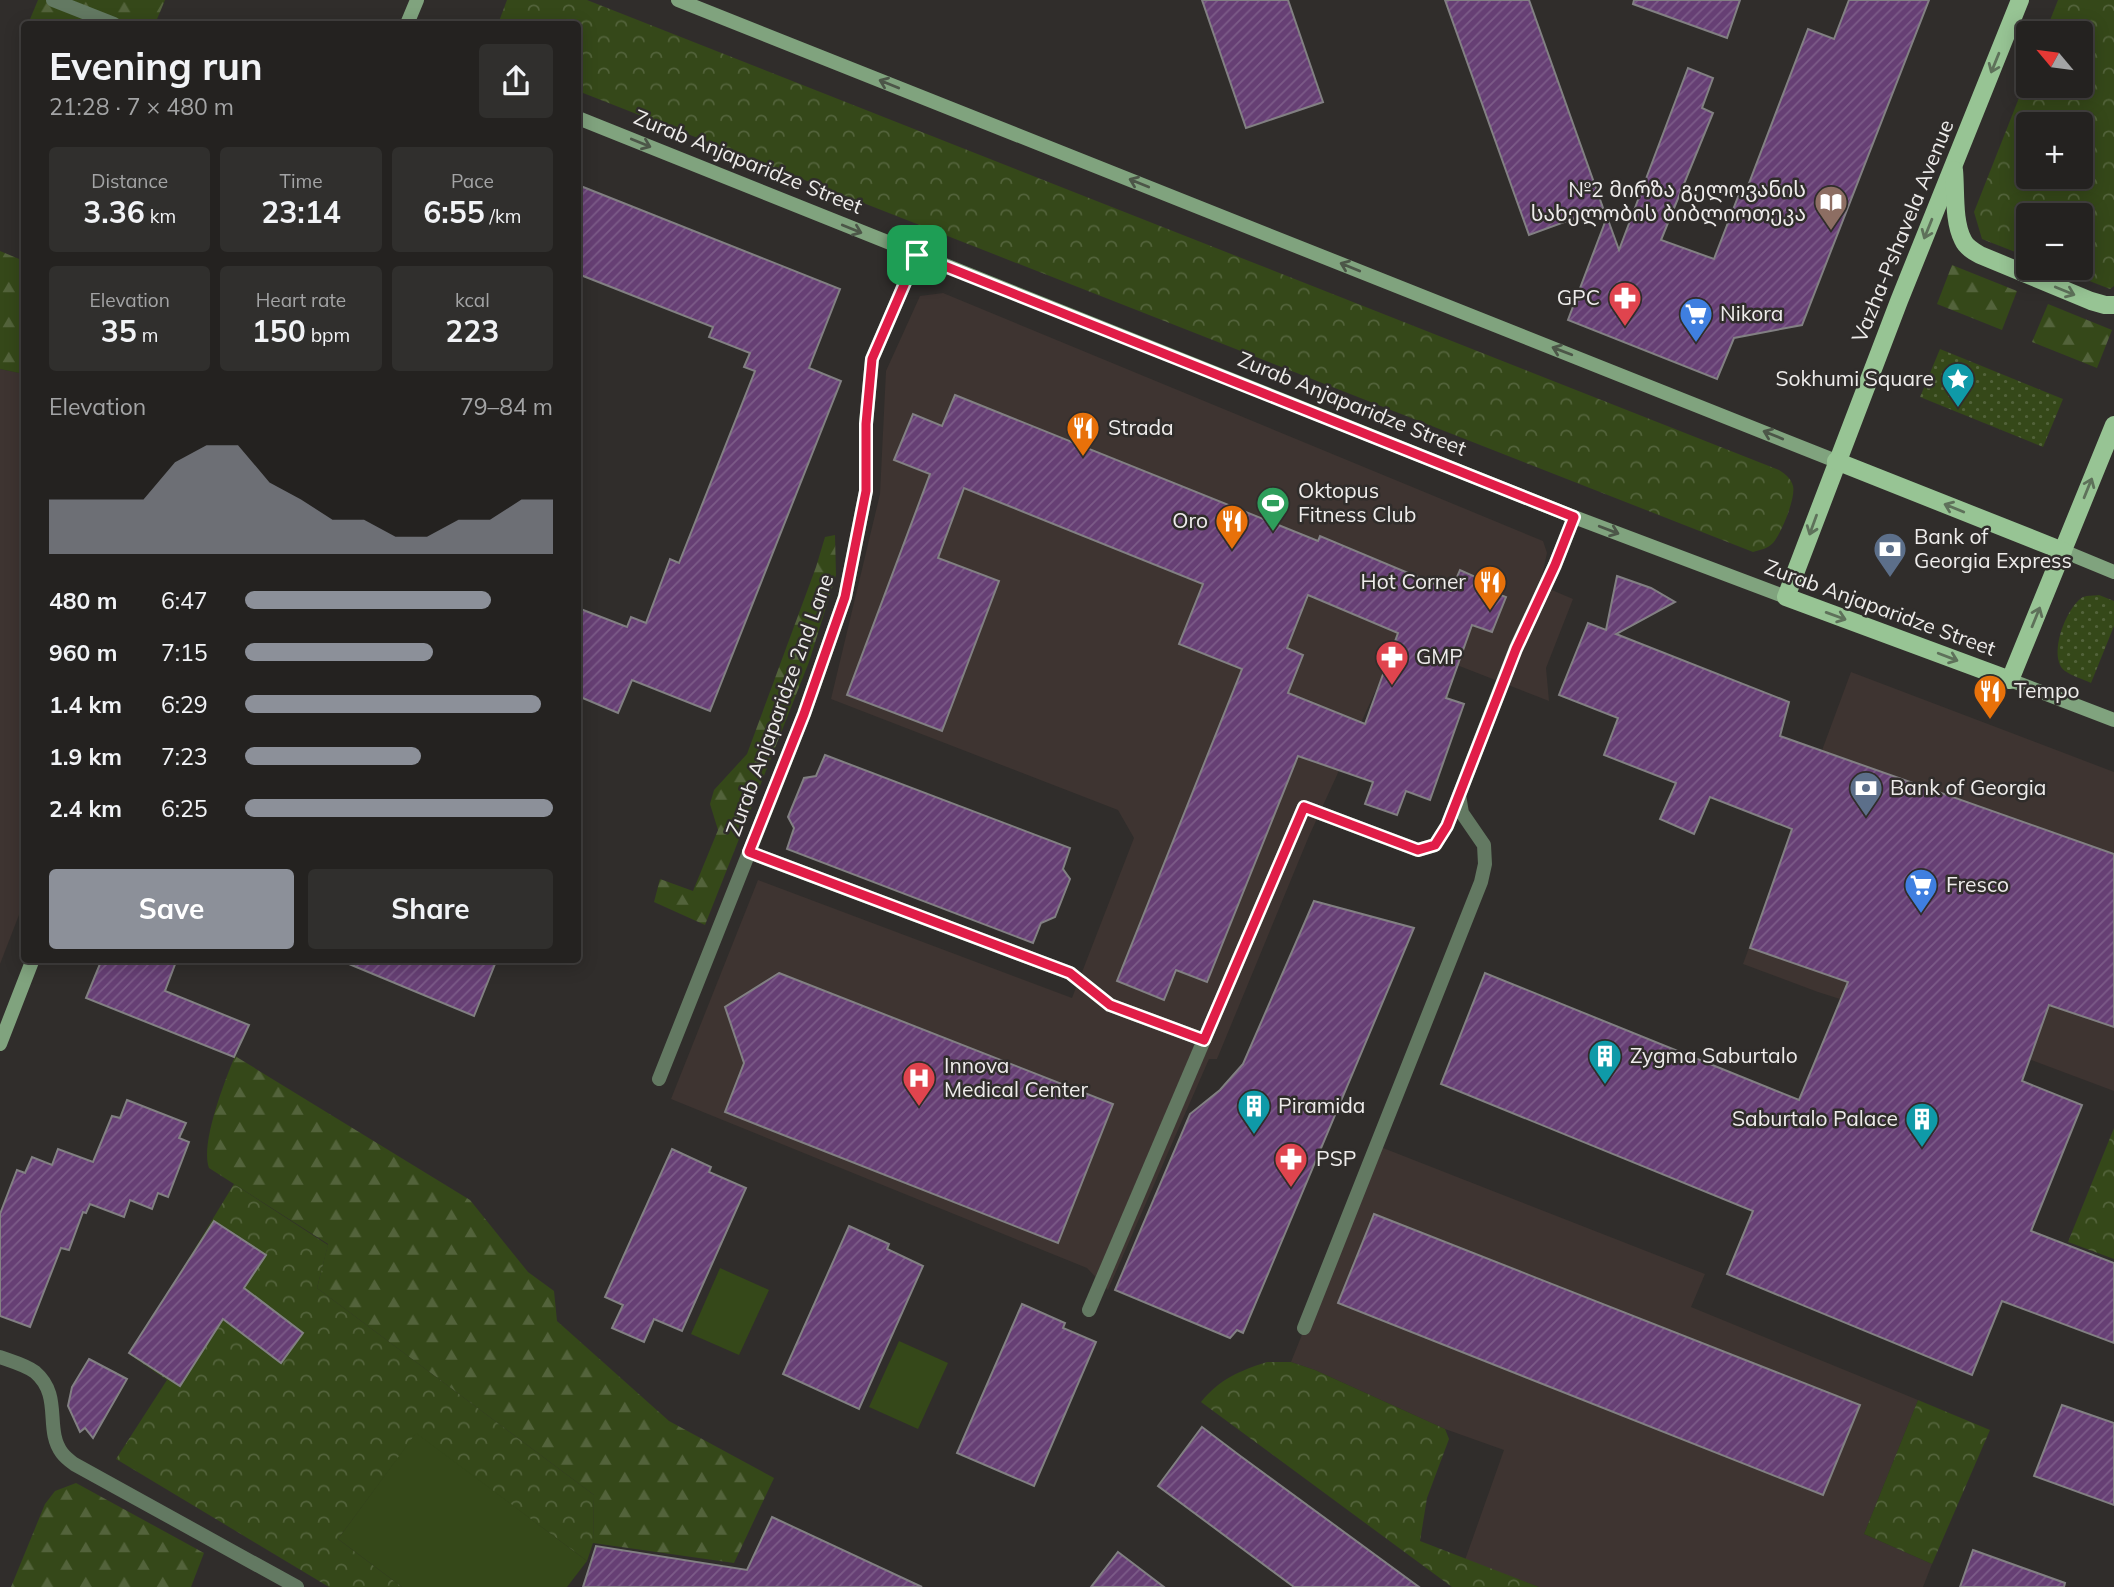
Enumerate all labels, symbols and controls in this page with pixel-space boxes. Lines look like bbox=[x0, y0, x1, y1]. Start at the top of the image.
north arrow bbox=[2016, 21, 2093, 98]
map controls bbox=[2016, 21, 2093, 280]
text: Evening run bbox=[49, 42, 263, 90]
button: share bbox=[479, 44, 553, 118]
one-way arrow bbox=[1988, 52, 2001, 74]
one-way arrow bbox=[879, 77, 901, 90]
text: 21:28 · 7 × 480 m bbox=[49, 92, 234, 121]
street label: Zurab Anjaparidze Street bbox=[630, 103, 866, 219]
button: + bbox=[2016, 112, 2093, 189]
street label: Vazha-Pshavela Avenue bbox=[1845, 115, 1959, 346]
one-way arrow bbox=[630, 138, 651, 151]
text: Distance bbox=[91, 169, 168, 193]
text: Time bbox=[279, 169, 323, 193]
text: Pace bbox=[451, 169, 494, 193]
one-way arrow bbox=[1128, 176, 1150, 189]
place label: №2 მირზა გელოვანის სახელობის ბიბლიოთეკა bbox=[1531, 176, 1806, 227]
library icon: №2 მირზა გელოვანის სახელობის ბიბლიოთეკა bbox=[1812, 183, 1850, 232]
text: 3.36 bbox=[83, 193, 145, 231]
text: 23:14 bbox=[261, 193, 341, 231]
text: 6:55 bbox=[423, 193, 485, 231]
button: − bbox=[2016, 203, 2093, 280]
text: km bbox=[145, 204, 176, 228]
text: /km bbox=[485, 204, 521, 228]
one-way arrow bbox=[1921, 218, 1934, 240]
one-way arrow bbox=[840, 223, 862, 236]
pin bbox=[887, 225, 947, 285]
icon: arrive bbox=[898, 236, 936, 274]
one-way arrow bbox=[1340, 260, 1361, 273]
pharmacy icon: GPC bbox=[1606, 279, 1644, 328]
place label: GPC bbox=[1557, 284, 1600, 310]
one-way arrow bbox=[2054, 286, 2076, 299]
text: Elevation bbox=[89, 288, 170, 312]
text: Heart rate bbox=[256, 288, 346, 312]
text: kcal bbox=[455, 288, 490, 312]
supermarket icon: Nikora bbox=[1677, 295, 1715, 344]
place label: Nikora bbox=[1720, 300, 1783, 326]
text: 35 bbox=[101, 312, 137, 350]
text: 150 bbox=[252, 312, 306, 350]
text: 223 bbox=[445, 312, 499, 350]
text: m bbox=[137, 323, 158, 347]
text: bpm bbox=[306, 323, 350, 347]
one-way arrow bbox=[1551, 344, 1573, 357]
street label: Zurab Anjaparidze Street bbox=[1234, 345, 1470, 461]
place icon: Sokhumi Square bbox=[1939, 360, 1977, 409]
place label: Sokhumi Square bbox=[1775, 365, 1934, 391]
text: Elevation bbox=[49, 392, 146, 421]
text: 79–84 m bbox=[460, 392, 553, 421]
restaurant icon: Strada bbox=[1064, 409, 1102, 458]
place label: Strada bbox=[1108, 414, 1174, 440]
one-way arrow bbox=[1763, 428, 1784, 441]
place label: Oktopus Fitness Club bbox=[1298, 477, 1416, 527]
one-way arrow bbox=[2083, 478, 2096, 500]
sports icon: Oktopus Fitness Club bbox=[1254, 484, 1292, 533]
one-way arrow bbox=[1943, 500, 1965, 513]
restaurant icon: Oro bbox=[1213, 502, 1251, 551]
place label: Oro bbox=[1172, 507, 1208, 533]
one-way arrow bbox=[1806, 514, 1818, 536]
place label: Bank of Georgia Express bbox=[1914, 523, 2072, 573]
one-way arrow bbox=[1598, 525, 1620, 538]
bank icon: Bank of Georgia Express bbox=[1871, 530, 1909, 579]
street label: Zurab Anjaparidze Street bbox=[1761, 553, 1999, 661]
restaurant icon: Hot Corner bbox=[1471, 563, 1509, 612]
place label: Hot Corner bbox=[1361, 568, 1466, 594]
street label: Zurab Anjaparidze 2nd Lane bbox=[720, 570, 839, 839]
text: 480 m bbox=[49, 586, 117, 615]
text: 6:47 bbox=[161, 586, 208, 615]
one-way arrow bbox=[2030, 607, 2043, 629]
one-way arrow bbox=[1825, 610, 1847, 623]
text: 960 m bbox=[49, 638, 117, 667]
text: 7:15 bbox=[161, 638, 208, 667]
pharmacy icon: GMP bbox=[1373, 638, 1411, 687]
place label: GMP bbox=[1416, 643, 1463, 669]
one-way arrow bbox=[1936, 652, 1958, 665]
restaurant icon: Tempo bbox=[1971, 672, 2009, 721]
place label: Tempo bbox=[2014, 677, 2080, 703]
text: 1.4 km bbox=[49, 690, 122, 719]
text: 6:29 bbox=[161, 690, 208, 719]
text: 1.9 km bbox=[49, 742, 122, 771]
text: 7:23 bbox=[161, 742, 208, 771]
bank icon: Bank of Georgia bbox=[1847, 769, 1885, 818]
place label: Bank of Georgia bbox=[1890, 774, 2046, 800]
text: 2.4 km bbox=[49, 794, 122, 823]
text: 6:25 bbox=[161, 794, 208, 823]
supermarket icon: Fresco bbox=[1902, 866, 1940, 915]
button: Save bbox=[49, 869, 294, 949]
button: Share bbox=[308, 869, 553, 949]
place label: Fresco bbox=[1946, 871, 2009, 897]
building icon: Zygma Saburtalo bbox=[1586, 1037, 1624, 1086]
place label: Zygma Saburtalo bbox=[1630, 1042, 1798, 1068]
place label: Innova Medical Center bbox=[944, 1052, 1088, 1102]
hospital icon: Innova Medical Center bbox=[900, 1059, 938, 1108]
building icon: Piramida bbox=[1235, 1087, 1273, 1136]
place label: Piramida bbox=[1278, 1092, 1365, 1118]
building icon: Saburtalo Palace bbox=[1903, 1100, 1941, 1149]
place label: Saburtalo Palace bbox=[1732, 1105, 1898, 1131]
pharmacy icon: PSP bbox=[1272, 1140, 1310, 1189]
place label: PSP bbox=[1316, 1145, 1356, 1171]

